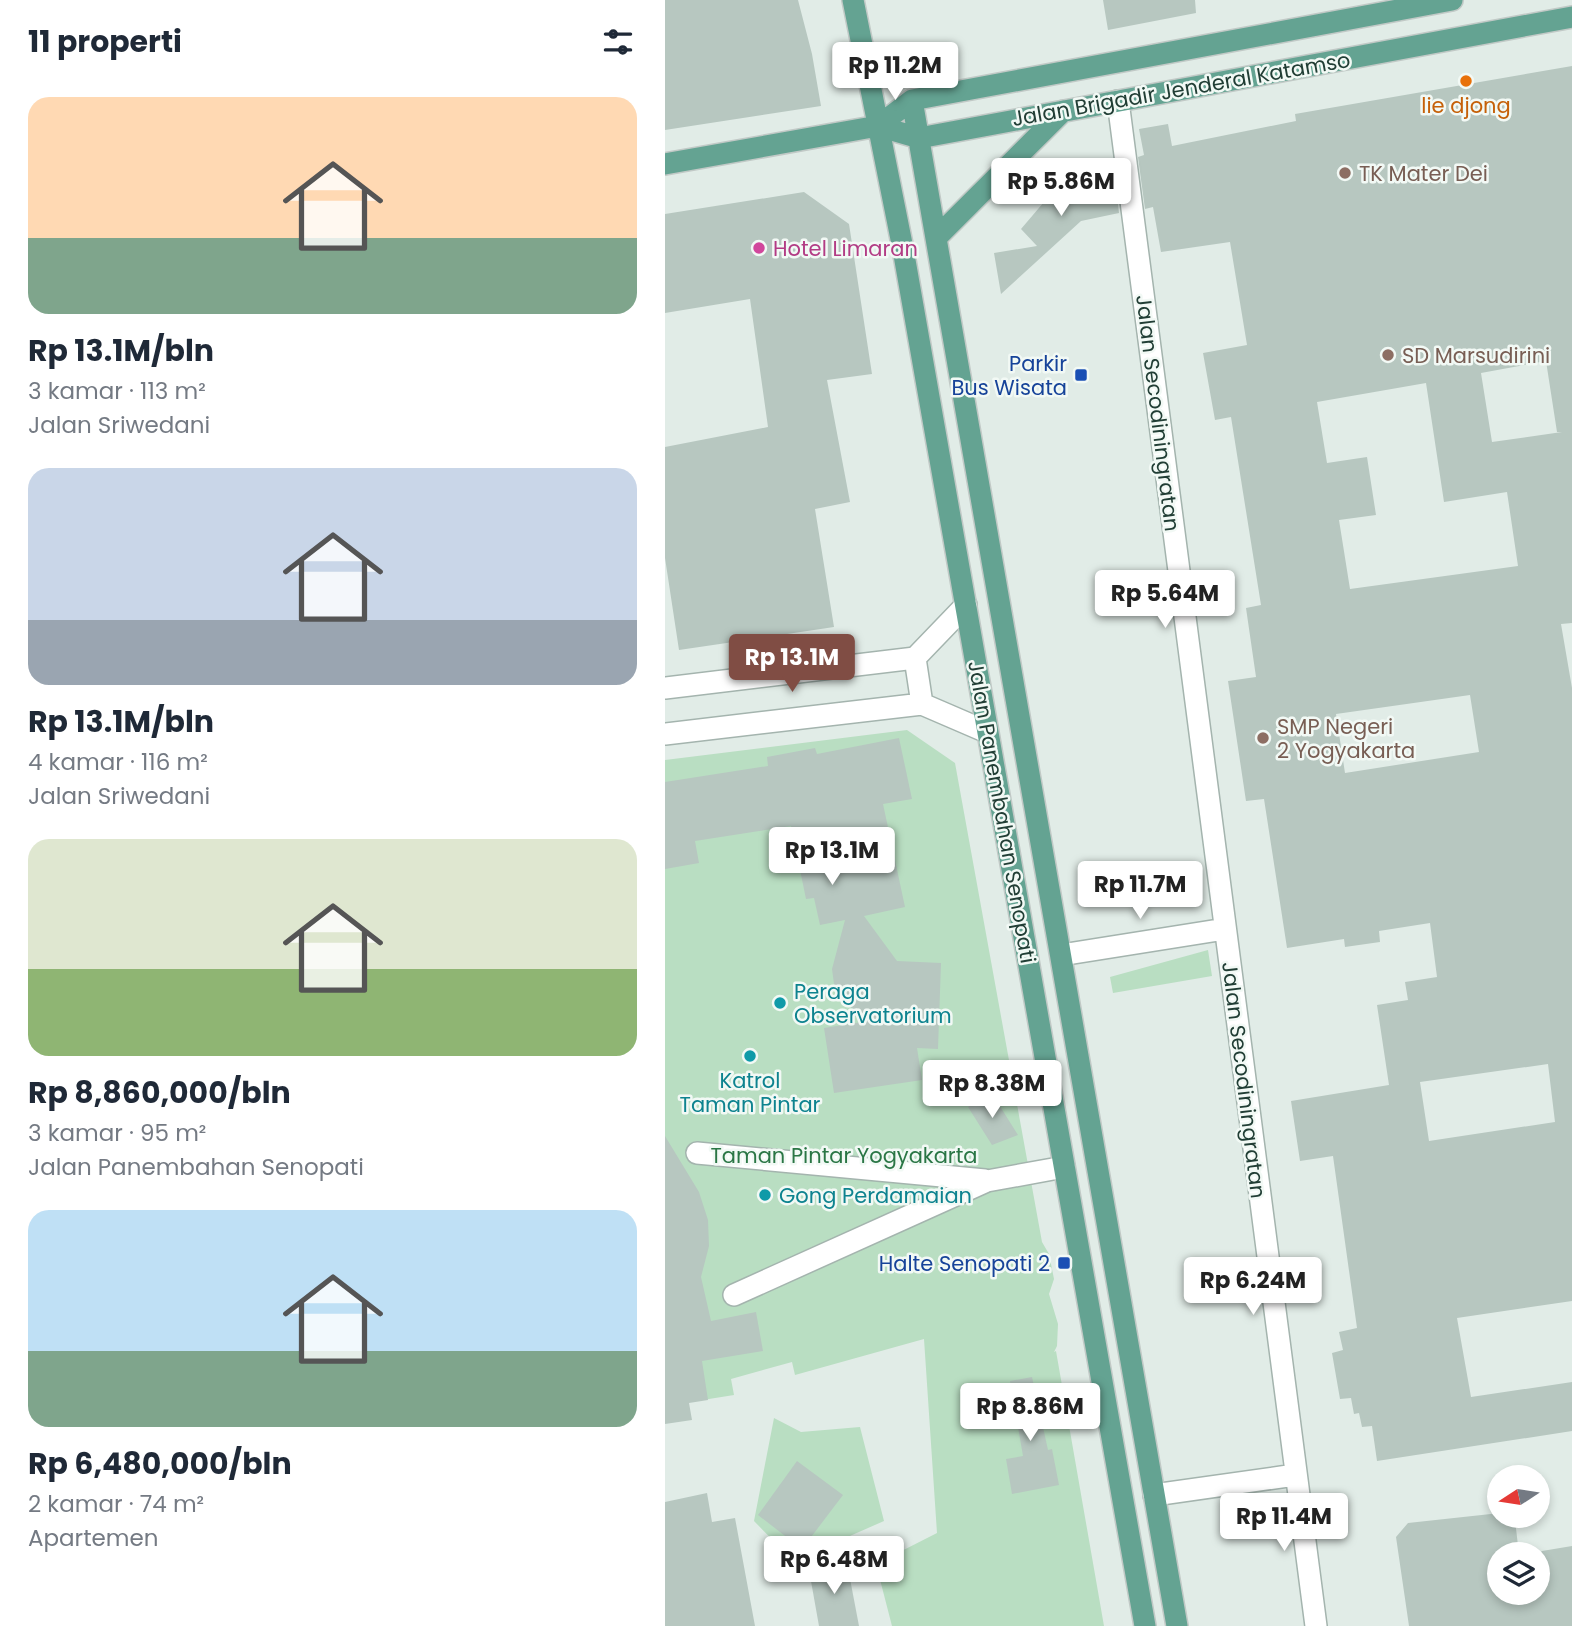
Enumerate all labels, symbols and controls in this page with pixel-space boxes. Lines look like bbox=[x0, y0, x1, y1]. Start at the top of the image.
text: 11 properti bbox=[28, 20, 182, 63]
icon: filters bbox=[599, 23, 637, 61]
pin: Rp 11.2M bbox=[823, 42, 967, 102]
street label: Jalan Brigadir Jenderal Katamso bbox=[1010, 45, 1352, 133]
text: Rp 11.2M bbox=[848, 49, 942, 81]
marker: lie djong bbox=[1458, 73, 1474, 89]
place label: lie djong bbox=[1421, 91, 1511, 120]
icon: home bbox=[270, 143, 396, 269]
pin: Rp 5.86M bbox=[989, 158, 1133, 218]
place label: TK Mater Dei bbox=[1359, 159, 1488, 188]
text: Rp 5.86M bbox=[1007, 165, 1115, 197]
marker: TK Mater Dei bbox=[1337, 165, 1353, 181]
place label: Hotel Limaran bbox=[773, 234, 918, 263]
marker: Hotel Limaran bbox=[751, 240, 767, 256]
street label: Jalan Secodiningratan bbox=[1129, 293, 1187, 533]
text: Rp 13.1M/bln bbox=[28, 329, 214, 372]
place label: SD Marsudirini bbox=[1402, 341, 1550, 370]
marker: SD Marsudirini bbox=[1380, 347, 1396, 363]
place label: Parkir Bus Wisata bbox=[951, 349, 1067, 402]
marker: Parkir Bus Wisata bbox=[1073, 367, 1089, 383]
text: 3 kamar · 113 m² bbox=[28, 375, 206, 407]
text: Jalan Sriwedani bbox=[28, 409, 210, 441]
icon: home bbox=[270, 514, 396, 640]
pin: Rp 5.64M bbox=[1093, 570, 1237, 630]
text: Rp 5.64M bbox=[1111, 577, 1219, 609]
pin: Rp 13.1M bbox=[720, 634, 864, 694]
text: Rp 13.1M bbox=[745, 641, 839, 673]
street label: Jalan Panembahan Senopati bbox=[961, 658, 1043, 966]
text: Rp 13.1M/bln bbox=[28, 700, 214, 743]
place label: SMP Negeri 2 Yogyakarta bbox=[1277, 712, 1415, 765]
marker: SMP Negeri 2 Yogyakarta bbox=[1255, 730, 1271, 746]
text: 4 kamar · 116 m² bbox=[28, 746, 208, 778]
text: Jalan Sriwedani bbox=[28, 780, 210, 812]
pin: Rp 13.1M bbox=[760, 828, 904, 887]
text: Rp 13.1M bbox=[785, 834, 879, 866]
pin: Rp 11.7M bbox=[1068, 862, 1212, 921]
text: Rp 11.7M bbox=[1094, 868, 1186, 900]
icon: home bbox=[270, 885, 396, 1011]
street label: Jalan Secodiningratan bbox=[1215, 960, 1273, 1200]
place label: Peraga Observatorium bbox=[794, 977, 952, 1030]
marker: Peraga Observatorium bbox=[772, 995, 788, 1011]
marker: Katrol Taman Pintar bbox=[742, 1048, 758, 1064]
pin: Rp 8.38M bbox=[920, 1060, 1064, 1120]
place label: Katrol Taman Pintar bbox=[680, 1066, 821, 1119]
text: Rp 8.38M bbox=[939, 1067, 1045, 1099]
text: Rp 8,860,000/bln bbox=[28, 1071, 291, 1114]
text: 3 kamar · 95 m² bbox=[28, 1117, 206, 1149]
park label: Taman Pintar Yogyakarta bbox=[710, 1141, 978, 1170]
text: Jalan Panembahan Senopati bbox=[28, 1151, 364, 1183]
place label: Gong Perdamaian bbox=[779, 1181, 972, 1210]
marker: Gong Perdamaian bbox=[757, 1187, 773, 1203]
place label: Halte Senopati 2 bbox=[879, 1249, 1050, 1278]
marker: Halte Senopati 2 bbox=[1056, 1255, 1072, 1271]
icon: home bbox=[270, 1256, 396, 1382]
pin: Rp 6.24M bbox=[1181, 1258, 1325, 1317]
text: Rp 6.24M bbox=[1200, 1264, 1306, 1296]
pin: Rp 8.86M bbox=[958, 1384, 1102, 1443]
text: Rp 8.86M bbox=[976, 1390, 1084, 1422]
text: Rp 6,480,000/bln bbox=[28, 1442, 292, 1485]
north arrow bbox=[1487, 1465, 1551, 1528]
map controls bbox=[1487, 1465, 1550, 1605]
text: 2 kamar · 74 m² bbox=[28, 1488, 204, 1520]
pin: Rp 11.4M bbox=[1212, 1494, 1356, 1553]
text: Rp 11.4M bbox=[1236, 1500, 1332, 1532]
text: Apartemen bbox=[28, 1522, 158, 1554]
pin: Rp 6.48M bbox=[762, 1536, 906, 1596]
button: layers bbox=[1487, 1542, 1550, 1605]
text: Rp 6.48M bbox=[780, 1543, 888, 1575]

